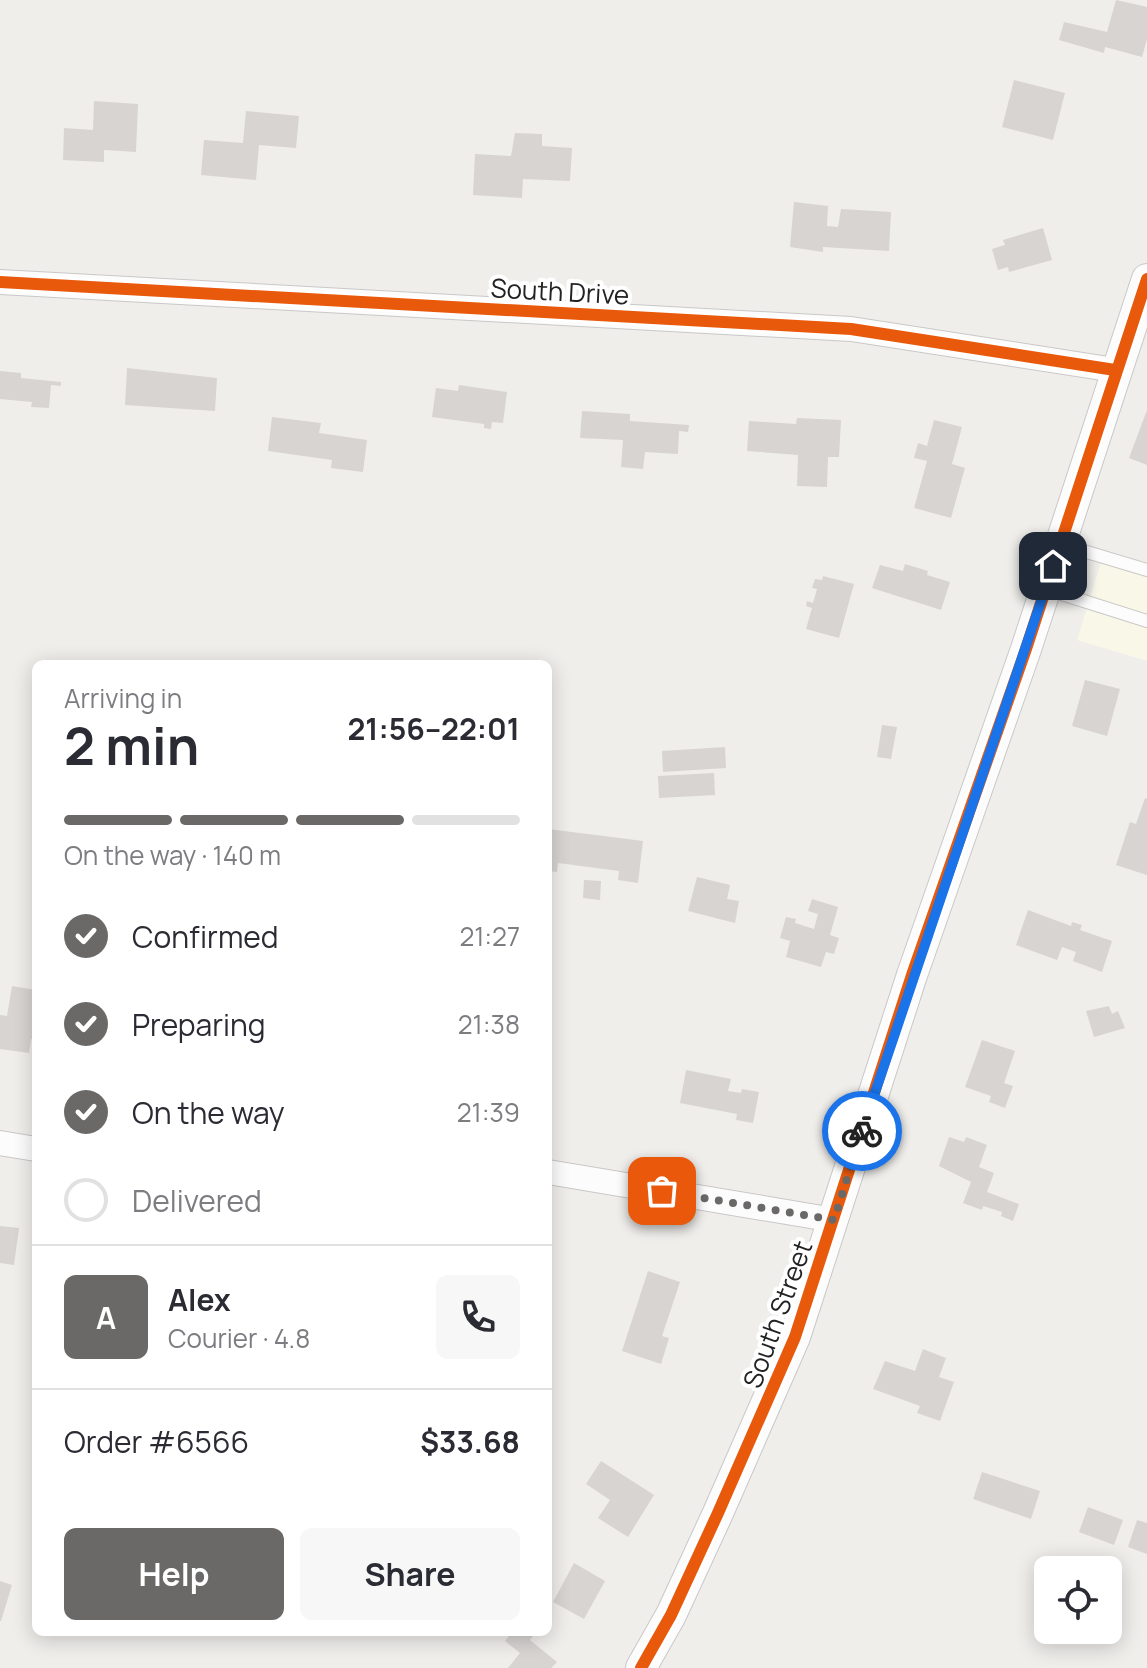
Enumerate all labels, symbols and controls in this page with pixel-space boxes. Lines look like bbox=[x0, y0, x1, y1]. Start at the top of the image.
street label: South Drive bbox=[490, 269, 630, 313]
pin bbox=[1019, 532, 1087, 600]
icon: home bbox=[1031, 544, 1075, 588]
text: Arriving in bbox=[64, 680, 182, 716]
text: 21:56–22:01 bbox=[347, 708, 520, 749]
text: 2 min bbox=[64, 710, 199, 781]
text: On the way · 140 m bbox=[64, 837, 281, 873]
icon: check bbox=[64, 914, 108, 958]
text: Confirmed bbox=[132, 916, 279, 957]
text: 21:27 bbox=[459, 918, 520, 954]
icon: check bbox=[64, 1002, 108, 1046]
text: Preparing bbox=[132, 1004, 266, 1045]
text: 21:38 bbox=[458, 1006, 520, 1042]
icon: check bbox=[64, 1090, 108, 1134]
courier bbox=[822, 1091, 902, 1171]
text: On the way bbox=[132, 1092, 285, 1133]
text: 21:39 bbox=[457, 1094, 520, 1130]
icon: bike bbox=[840, 1109, 884, 1153]
pin bbox=[628, 1157, 696, 1225]
icon: bag bbox=[640, 1169, 684, 1213]
text: Delivered bbox=[132, 1180, 262, 1221]
street label: South Street bbox=[734, 1235, 820, 1393]
button: phone bbox=[436, 1275, 520, 1359]
text: Alex bbox=[168, 1279, 231, 1320]
text: A bbox=[96, 1297, 116, 1338]
text: Courier · 4.8 bbox=[168, 1320, 310, 1356]
text: Order #6566 bbox=[64, 1421, 249, 1462]
text: $33.68 bbox=[420, 1421, 520, 1462]
button: Help bbox=[64, 1528, 284, 1620]
button: Share bbox=[300, 1528, 520, 1620]
map controls bbox=[1034, 1556, 1122, 1644]
button: locate bbox=[1034, 1556, 1122, 1644]

